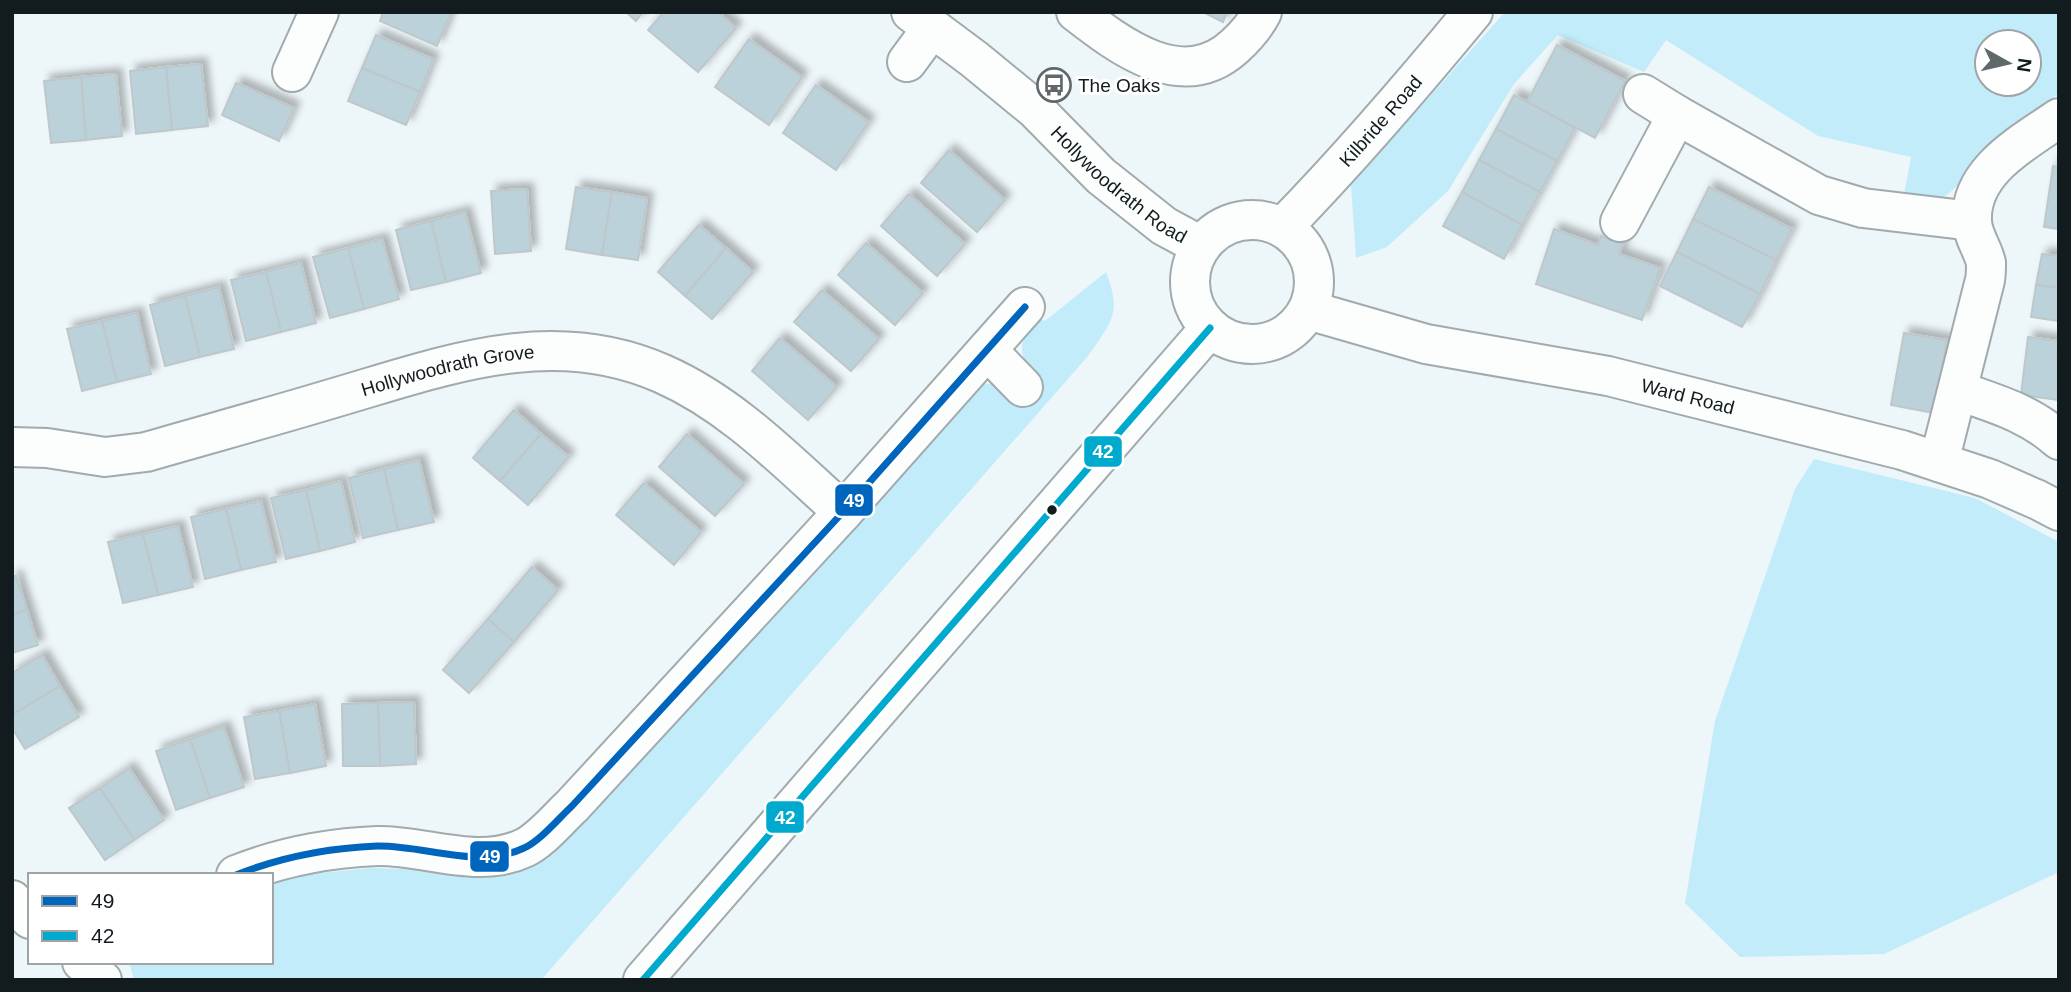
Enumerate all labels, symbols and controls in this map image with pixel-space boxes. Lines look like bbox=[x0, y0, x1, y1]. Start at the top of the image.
north arrow bbox=[1973, 28, 2043, 98]
text: N bbox=[2013, 57, 2036, 74]
bus stop icon: The Oaks bbox=[1035, 66, 1073, 104]
street label: Kilbride Road bbox=[1335, 71, 1426, 171]
place label: The Oaks bbox=[1078, 75, 1160, 96]
street label: Hollywoodrath Road bbox=[1047, 122, 1190, 247]
street label: Hollywoodrath Grove bbox=[359, 341, 535, 400]
street label: Ward Road bbox=[1639, 375, 1737, 418]
line badge: 42 bbox=[1083, 435, 1123, 468]
text: 42 bbox=[1092, 441, 1114, 462]
line badge: 49 bbox=[834, 483, 874, 517]
text: 49 bbox=[843, 490, 865, 511]
unlabelled marker bbox=[1045, 503, 1059, 517]
line badge: 42 bbox=[765, 800, 805, 834]
text: 42 bbox=[774, 807, 796, 828]
line badge: 49 bbox=[469, 840, 510, 873]
text: 49 bbox=[479, 846, 501, 867]
legend bbox=[28, 873, 273, 964]
text: 49 bbox=[91, 889, 114, 912]
text: 42 bbox=[91, 924, 114, 947]

